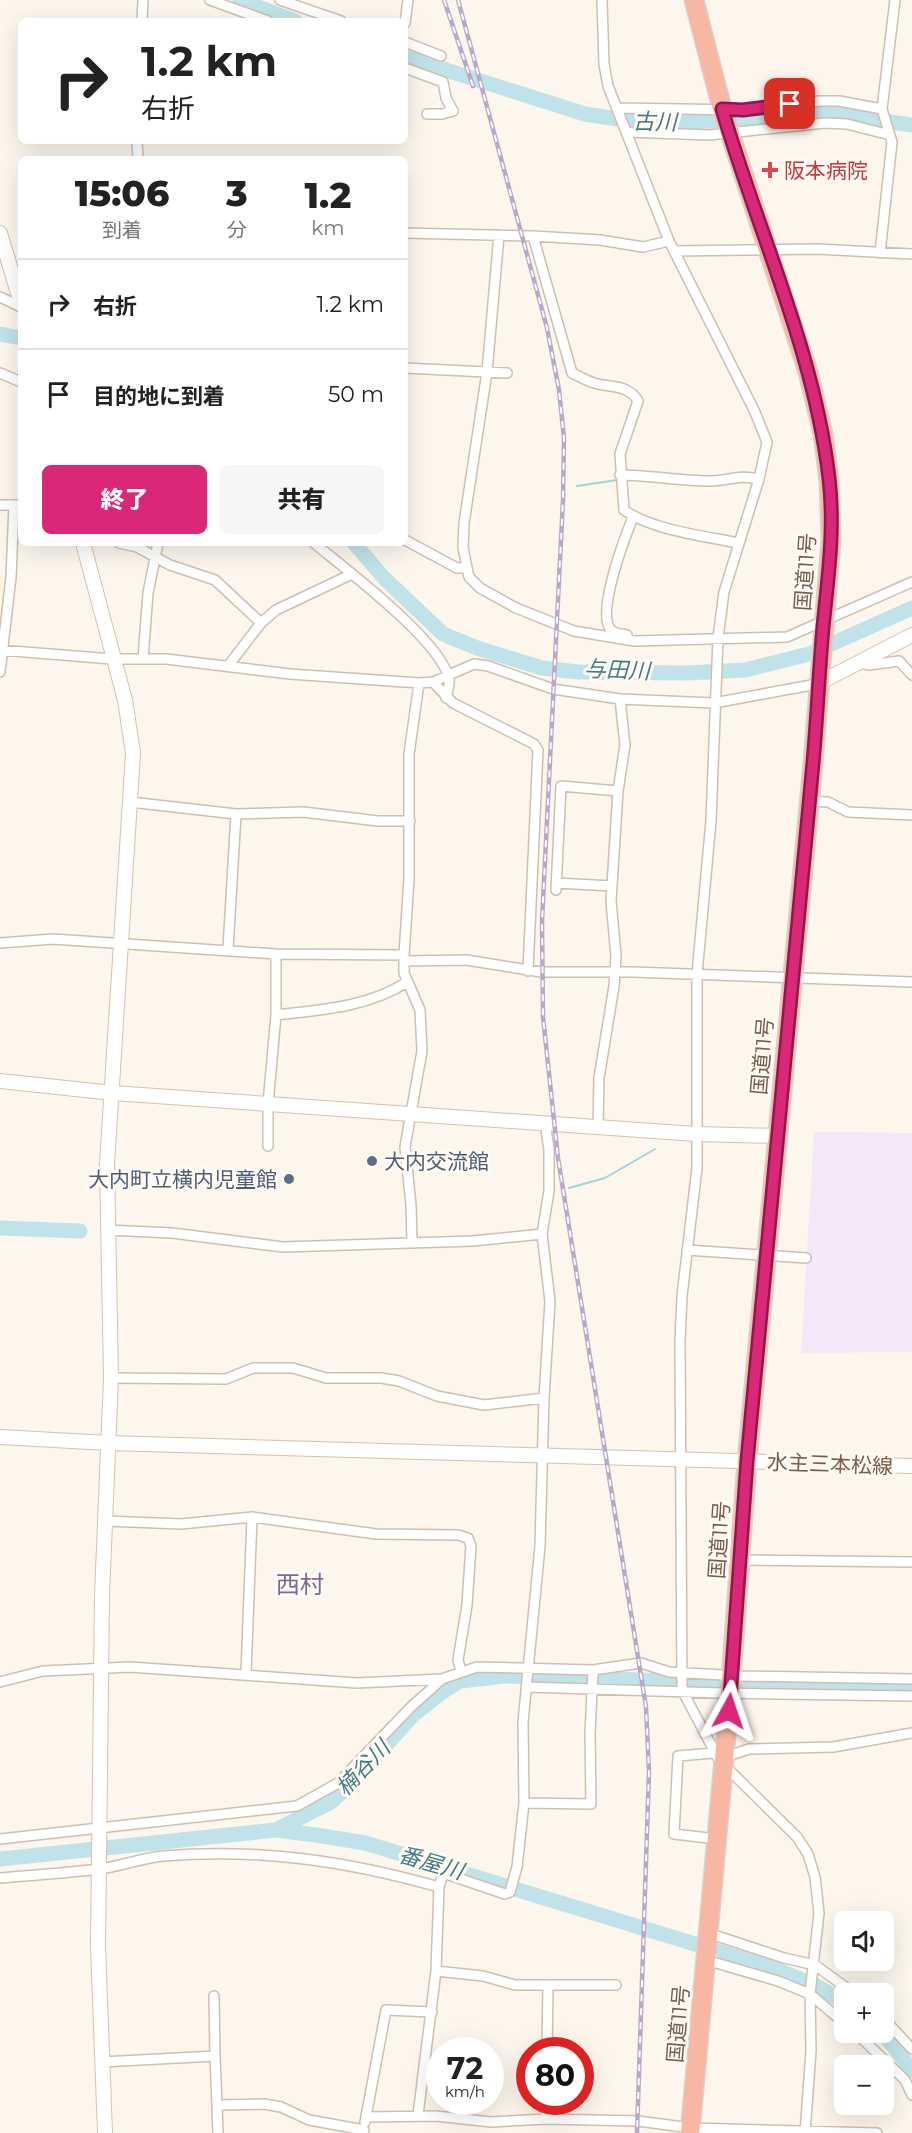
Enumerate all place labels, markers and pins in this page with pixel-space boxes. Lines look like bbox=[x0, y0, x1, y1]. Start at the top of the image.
pin bbox=[764, 78, 815, 129]
place label: 阪本病院 bbox=[784, 158, 868, 183]
marker: 阪本病院 bbox=[761, 161, 779, 179]
place label: 大内交流館 bbox=[384, 1149, 489, 1174]
marker: 大内交流館 bbox=[365, 1154, 379, 1168]
place label: 大内町立横内児童館 bbox=[88, 1167, 277, 1192]
marker: 大内町立横内児童館 bbox=[282, 1172, 296, 1186]

